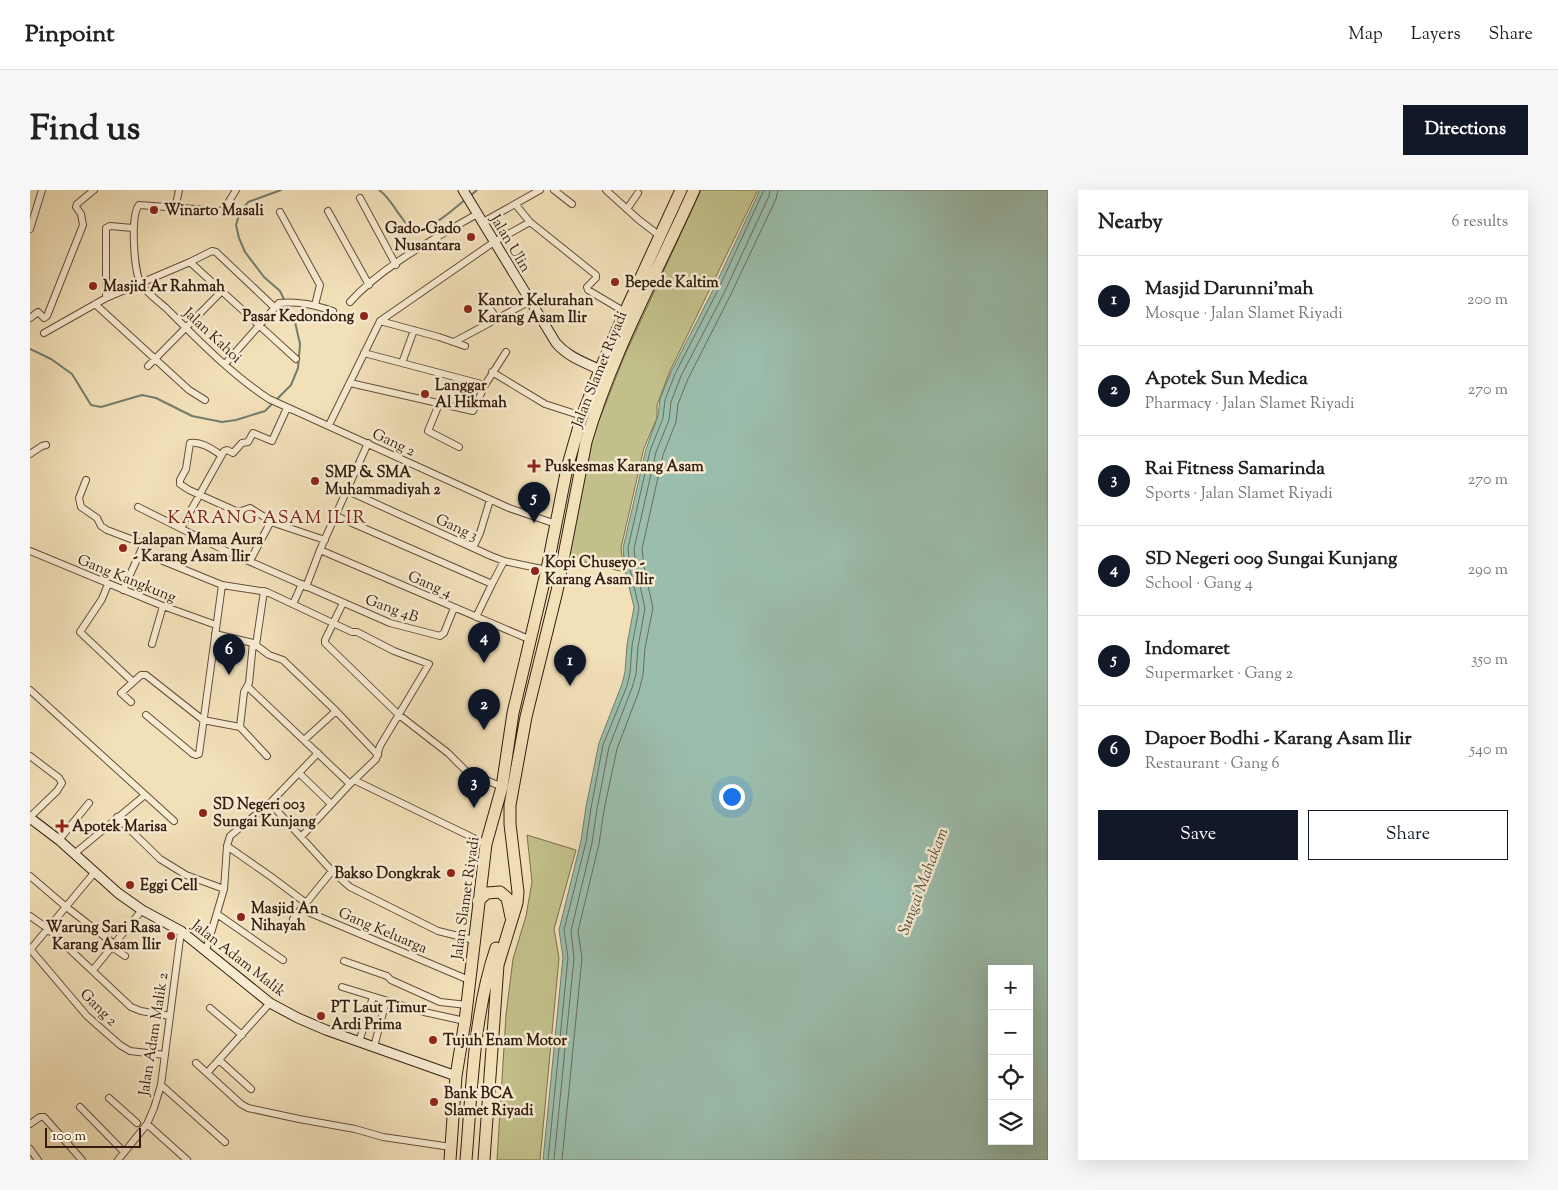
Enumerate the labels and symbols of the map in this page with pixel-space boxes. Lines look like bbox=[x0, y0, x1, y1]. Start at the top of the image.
place label: Winarto Masali bbox=[164, 201, 264, 222]
marker: Winarto Masali bbox=[148, 204, 160, 216]
street label: Jalan Ulin bbox=[484, 210, 535, 277]
place label: Gado-Gado Nusantara bbox=[385, 219, 461, 257]
marker: Gado-Gado Nusantara bbox=[465, 231, 477, 243]
place label: Bepede Kaltim bbox=[625, 273, 719, 294]
marker: Bepede Kaltim bbox=[609, 276, 621, 288]
place label: Masjid Ar Rahmah bbox=[103, 277, 225, 298]
marker: Masjid Ar Rahmah bbox=[87, 280, 99, 292]
place label: Kantor Kelurahan Karang Asam Ilir bbox=[478, 291, 594, 329]
street label: Jalan Kahoi bbox=[177, 303, 246, 369]
marker: Kantor Kelurahan Karang Asam Ilir bbox=[462, 303, 474, 315]
place label: Pasar Kedondong bbox=[242, 307, 355, 328]
street label: Jalan Slamet Riyadi bbox=[567, 308, 633, 432]
marker: Pasar Kedondong bbox=[358, 310, 370, 322]
place label: Langgar Al Hikmah bbox=[435, 376, 507, 414]
marker: Langgar Al Hikmah bbox=[419, 388, 431, 400]
street label: Gang 2 bbox=[368, 424, 418, 462]
place label: Puskesmas Karang Asam bbox=[545, 457, 704, 478]
marker: Puskesmas Karang Asam bbox=[527, 459, 541, 473]
place label: SMP & SMA Muhammadiyah 2 bbox=[325, 463, 441, 501]
marker: SMP & SMA Muhammadiyah 2 bbox=[309, 475, 321, 487]
pin: 5 bbox=[518, 482, 550, 523]
district label: KARANG ASAM ILIR bbox=[167, 506, 367, 532]
street label: Gang 3 bbox=[432, 509, 481, 547]
place label: Lalapan Mama Aura - Karang Asam Ilir bbox=[133, 530, 263, 568]
marker: Lalapan Mama Aura - Karang Asam Ilir bbox=[117, 542, 129, 554]
street label: Gang Kangkung bbox=[74, 550, 179, 609]
place label: Kopi Chuseyo - Karang Asam Ilir bbox=[545, 553, 654, 591]
marker: Kopi Chuseyo - Karang Asam Ilir bbox=[529, 565, 541, 577]
street label: Gang 4 bbox=[404, 567, 455, 604]
street label: Gang 4B bbox=[362, 590, 422, 629]
pin: 4 bbox=[468, 622, 500, 663]
pin: 6 bbox=[213, 634, 245, 675]
pin: 1 bbox=[554, 645, 586, 686]
pin: 2 bbox=[468, 689, 500, 730]
pin: 3 bbox=[458, 767, 490, 808]
your location bbox=[719, 784, 745, 810]
place label: SD Negeri 003 Sungai Kunjang bbox=[213, 795, 316, 833]
marker: SD Negeri 003 Sungai Kunjang bbox=[197, 807, 209, 819]
place label: Apotek Marisa bbox=[72, 817, 167, 838]
marker: Apotek Marisa bbox=[56, 820, 68, 832]
water label: Sungai Mahakam bbox=[893, 825, 955, 939]
street label: Jalan Slamet Riyadi bbox=[447, 835, 485, 962]
place label: Bakso Dongkrak bbox=[334, 864, 442, 885]
marker: Bakso Dongkrak bbox=[445, 867, 457, 879]
place label: Eggi Cell bbox=[140, 876, 199, 897]
marker: Eggi Cell bbox=[124, 879, 136, 891]
place label: Masjid An Nihayah bbox=[251, 899, 319, 937]
street label: Gang Keluarga bbox=[335, 903, 430, 960]
marker: Masjid An Nihayah bbox=[235, 911, 247, 923]
street label: Jalan Adam Malik bbox=[186, 915, 290, 1003]
place label: Warung Sari Rasa Karang Asam Ilir bbox=[46, 918, 161, 956]
marker: Warung Sari Rasa Karang Asam Ilir bbox=[165, 930, 177, 942]
street label: Jalan Adam Malik 2 bbox=[134, 971, 175, 1098]
street label: Gang 2 bbox=[74, 985, 121, 1032]
place label: PT Laut Timur Ardi Prima bbox=[331, 998, 427, 1036]
marker: PT Laut Timur Ardi Prima bbox=[315, 1010, 327, 1022]
place label: Tujuh Enam Motor bbox=[443, 1031, 567, 1052]
marker: Tujuh Enam Motor bbox=[427, 1034, 439, 1046]
place label: Bank BCA Slamet Riyadi bbox=[444, 1084, 534, 1122]
marker: Bank BCA Slamet Riyadi bbox=[428, 1096, 440, 1108]
scale bar bbox=[45, 1125, 141, 1148]

